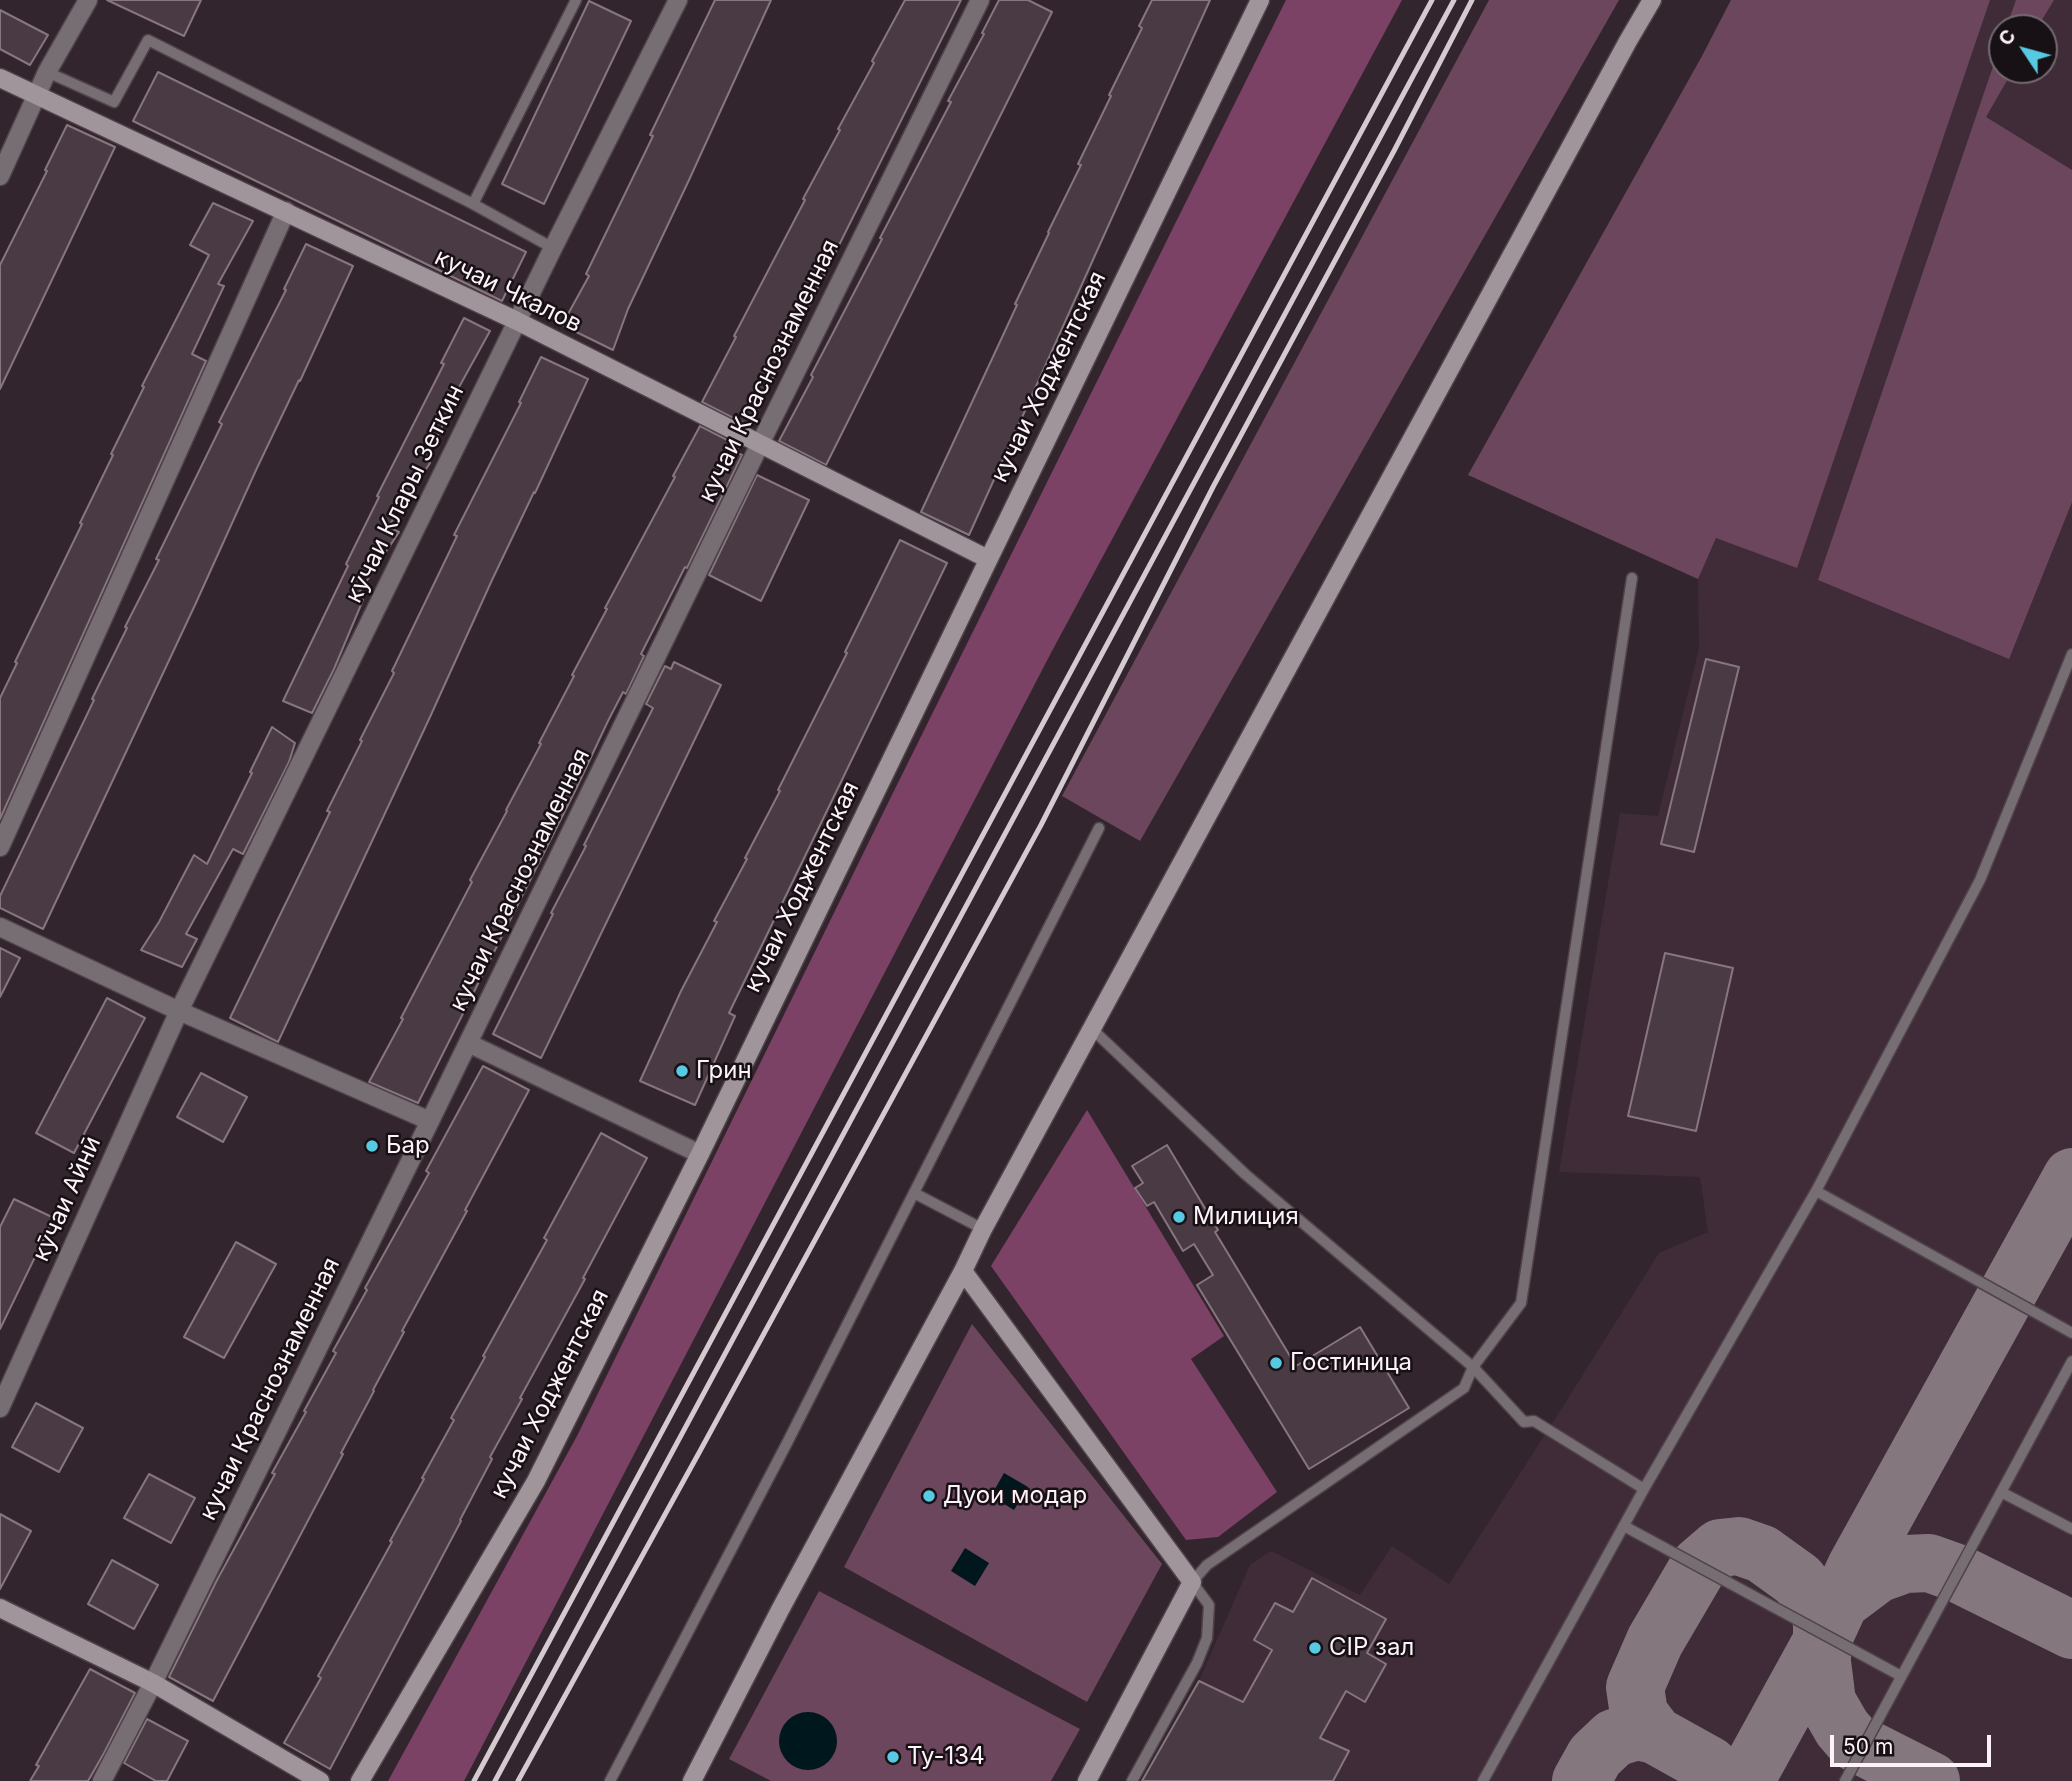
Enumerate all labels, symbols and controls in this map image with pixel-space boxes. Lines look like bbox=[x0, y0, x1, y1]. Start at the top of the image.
north arrow bbox=[1988, 14, 2058, 84]
text: С bbox=[1994, 25, 2021, 50]
street label: кучаи Краснознаменная bbox=[693, 235, 845, 507]
street label: кучаи Чкалов bbox=[430, 243, 586, 339]
street label: кучаи Ходжентская bbox=[985, 267, 1113, 487]
street label: кӯчаи Клары Зеткин bbox=[340, 380, 470, 608]
street label: кучаи Краснознаменная bbox=[444, 744, 596, 1016]
street label: кучаи Ходжентская bbox=[738, 777, 866, 997]
place label: Грин bbox=[696, 1057, 752, 1085]
marker: Грин bbox=[674, 1063, 690, 1079]
street label: кӯчаи Айнӣ bbox=[27, 1132, 107, 1266]
place label: Бар bbox=[386, 1132, 430, 1160]
marker: Бар bbox=[364, 1138, 380, 1154]
place label: Милиция bbox=[1193, 1203, 1299, 1231]
marker: Милиция bbox=[1171, 1209, 1187, 1225]
street label: кучаи Краснознаменная bbox=[194, 1253, 346, 1525]
street label: кучаи Ходжентская bbox=[485, 1284, 615, 1504]
place label: Гостиница bbox=[1290, 1349, 1412, 1377]
marker: Гостиница bbox=[1268, 1355, 1284, 1371]
place label: Дуои модар bbox=[943, 1482, 1087, 1510]
marker: Дуои модар bbox=[921, 1488, 937, 1504]
place label: CIP зал bbox=[1329, 1634, 1414, 1662]
marker: CIP зал bbox=[1307, 1640, 1323, 1656]
scale bar bbox=[1834, 1722, 1995, 1766]
text: 50 m bbox=[1843, 1734, 1893, 1759]
place label: Ту-134 bbox=[907, 1743, 985, 1771]
marker: Ту-134 bbox=[885, 1749, 901, 1765]

